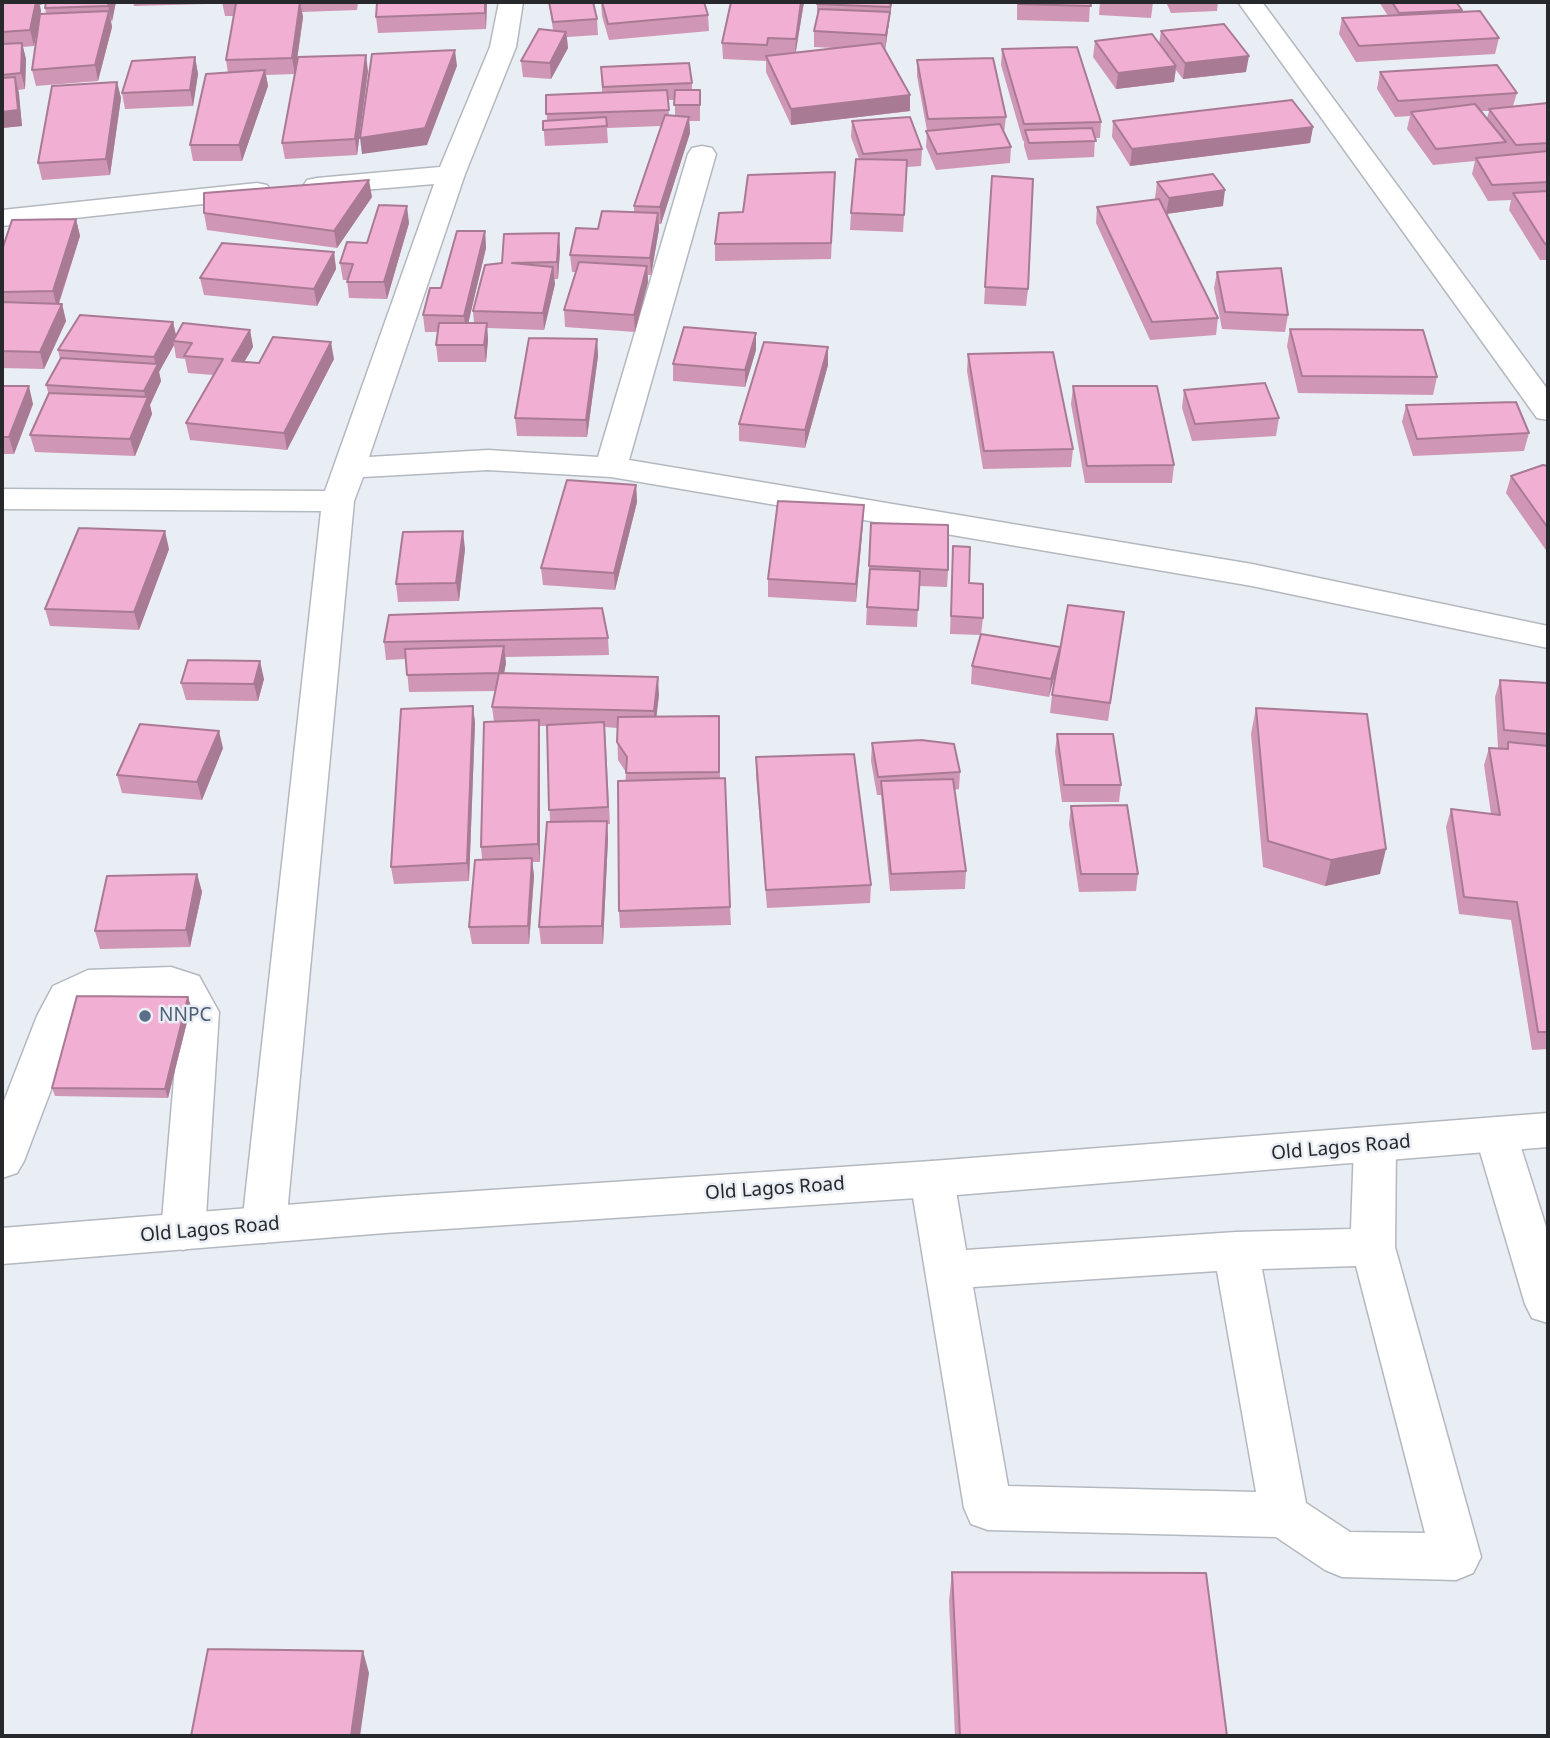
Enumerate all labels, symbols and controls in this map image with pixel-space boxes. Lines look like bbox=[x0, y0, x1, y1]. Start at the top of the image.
place label: NNPC bbox=[159, 1005, 211, 1027]
marker: NNPC bbox=[137, 1008, 153, 1024]
street label: Old Lagos Road bbox=[1270, 1131, 1412, 1165]
street label: Old Lagos Road bbox=[704, 1173, 846, 1205]
street label: Old Lagos Road bbox=[139, 1213, 281, 1247]

